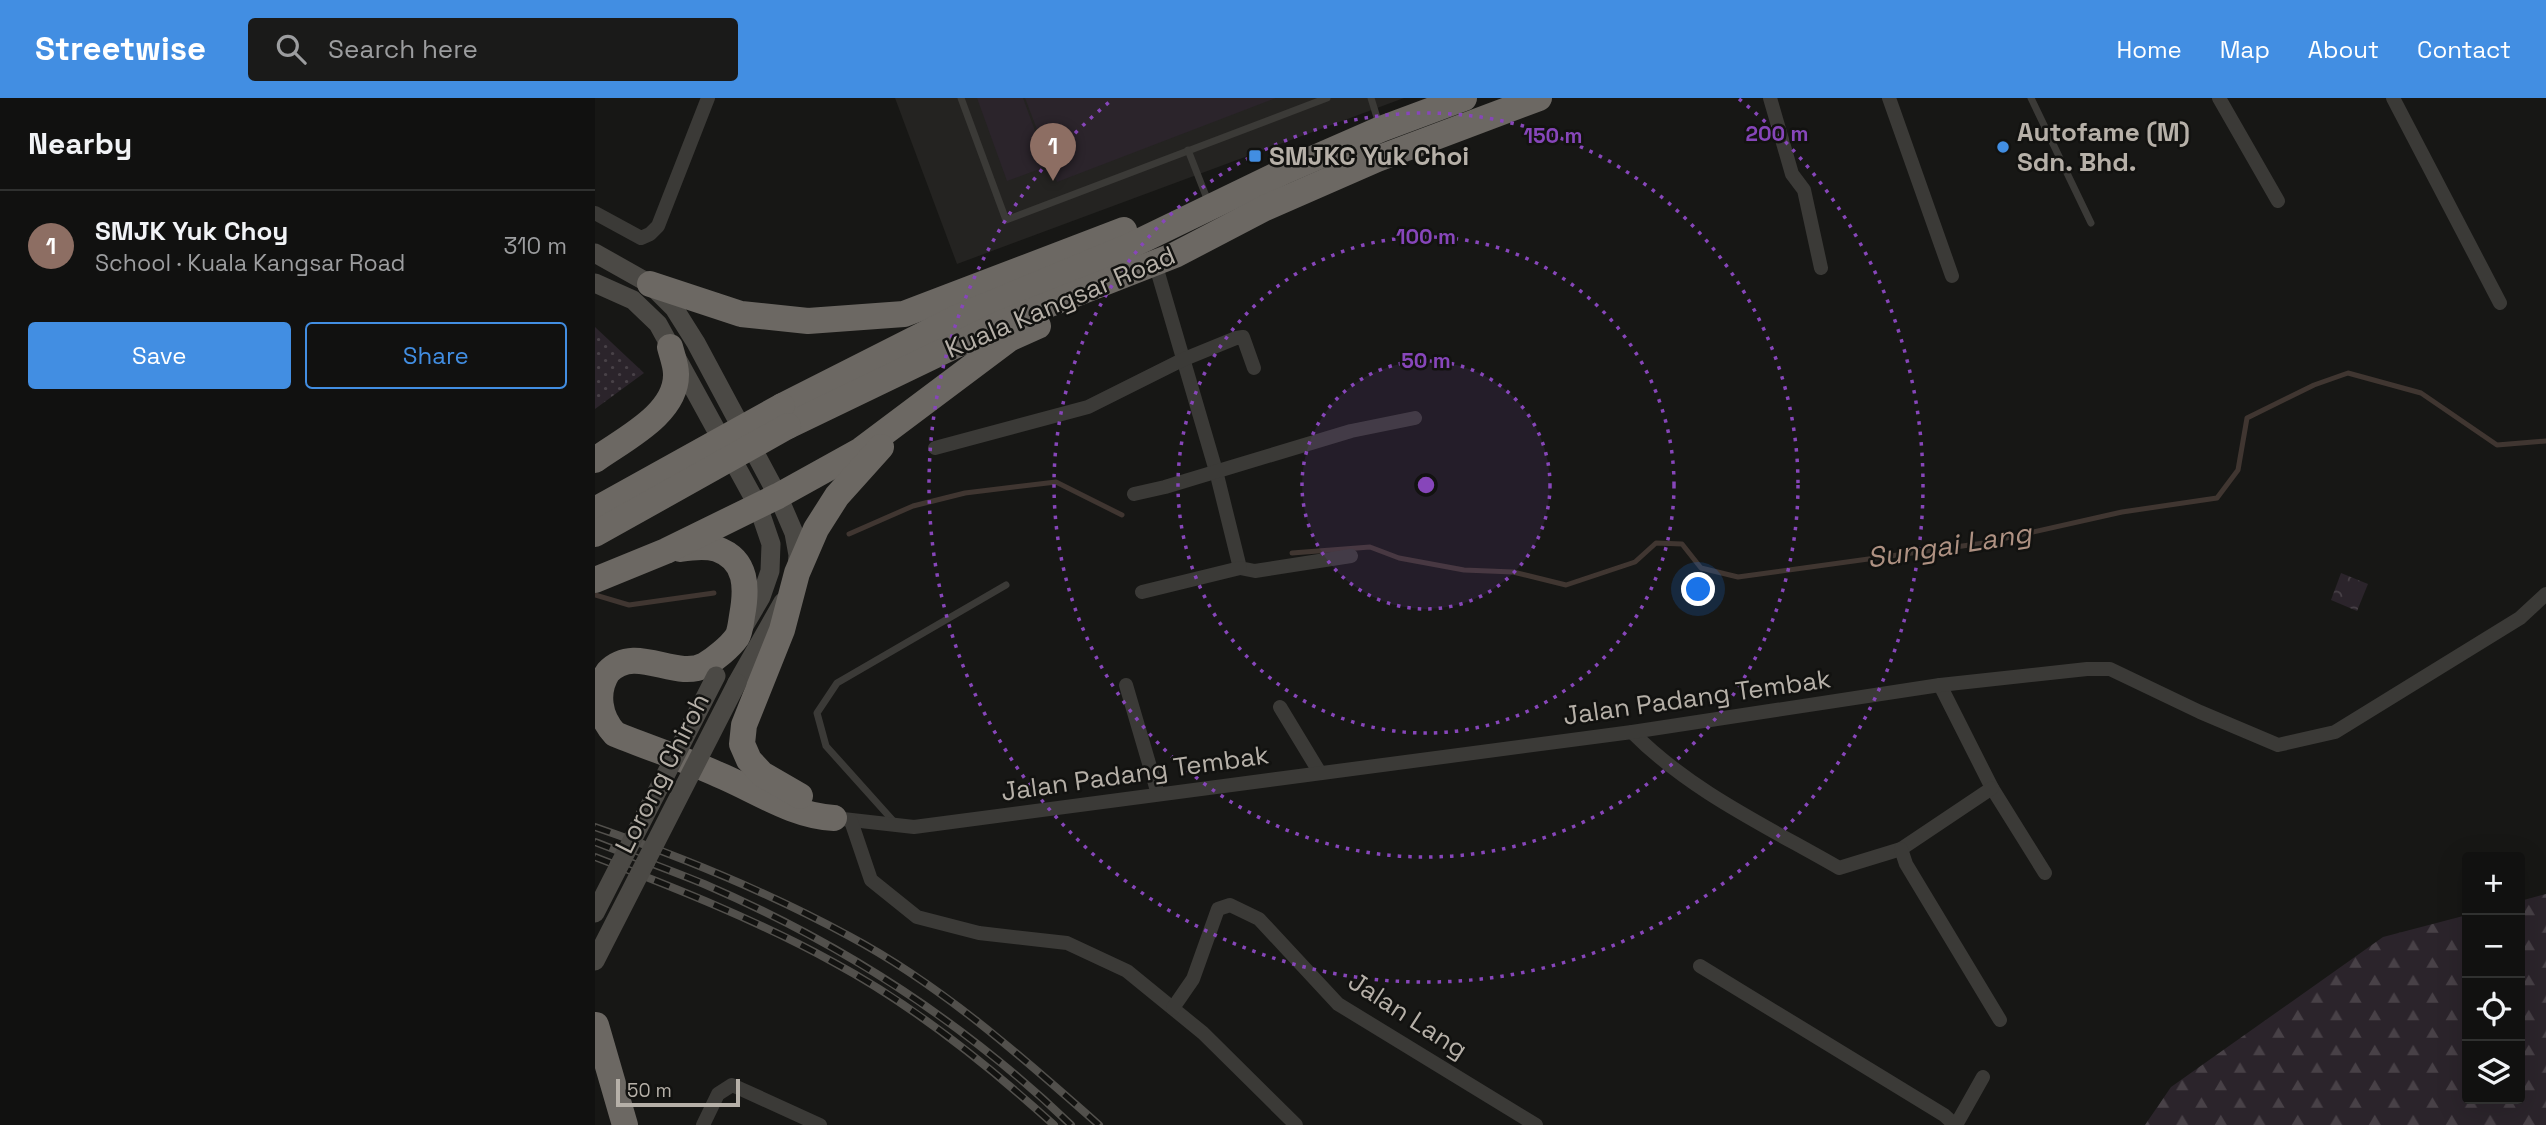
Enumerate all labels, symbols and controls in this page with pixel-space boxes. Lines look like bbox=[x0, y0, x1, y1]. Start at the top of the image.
search box bbox=[248, 18, 738, 81]
text: Streetwise bbox=[35, 28, 206, 70]
icon: search bbox=[272, 30, 310, 68]
text: Search here bbox=[328, 32, 478, 66]
text: Home bbox=[2116, 34, 2182, 65]
text: Map bbox=[2220, 34, 2270, 65]
text: About bbox=[2308, 34, 2379, 65]
text: Contact bbox=[2417, 34, 2511, 65]
place label: Autofame (M) Sdn. Bhd. bbox=[2017, 115, 2190, 179]
text: 200 m bbox=[1746, 120, 1808, 147]
text: 150 m bbox=[1524, 122, 1582, 149]
pin: 1 bbox=[1030, 123, 1076, 181]
text: Nearby bbox=[28, 124, 132, 163]
place label: SMJKC Yuk Choi bbox=[1269, 139, 1469, 173]
marker: Autofame (M) Sdn. Bhd. bbox=[1995, 139, 2011, 155]
marker: SMJKC Yuk Choi bbox=[1247, 148, 1263, 164]
text: SMJK Yuk Choy bbox=[95, 214, 288, 248]
text: 100 m bbox=[1396, 223, 1456, 250]
text: 1 bbox=[46, 231, 56, 261]
text: 310 m bbox=[503, 231, 567, 261]
street label: Kuala Kangsar Road bbox=[940, 238, 1180, 366]
text: School · Kuala Kangsar Road bbox=[95, 248, 405, 278]
button: Save bbox=[28, 322, 291, 389]
button: Share bbox=[305, 322, 567, 389]
text: 50 m bbox=[1401, 347, 1451, 374]
centre of rings bbox=[1414, 473, 1438, 497]
water label: Sungai Lang bbox=[1864, 514, 2036, 576]
your location bbox=[1681, 572, 1715, 606]
street label: Jalan Padang Tembak bbox=[1561, 661, 1833, 733]
street label: Lorong Chiroh bbox=[607, 687, 717, 859]
street label: Jalan Padang Tembak bbox=[999, 737, 1271, 809]
map controls bbox=[2462, 852, 2525, 1104]
button: + bbox=[2462, 852, 2525, 915]
button: − bbox=[2462, 915, 2525, 978]
street label: Jalan Lang bbox=[1342, 964, 1474, 1066]
button: locate bbox=[2462, 978, 2525, 1041]
button: layers bbox=[2462, 1041, 2525, 1104]
scale bar bbox=[616, 1076, 740, 1108]
text: 50 m bbox=[627, 1078, 672, 1103]

